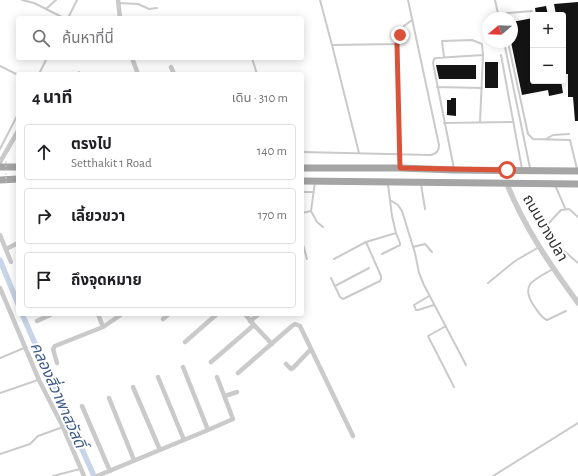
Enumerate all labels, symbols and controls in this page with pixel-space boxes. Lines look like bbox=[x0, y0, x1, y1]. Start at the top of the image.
north arrow bbox=[482, 12, 518, 48]
map controls bbox=[530, 12, 566, 84]
button: + bbox=[530, 12, 566, 48]
search box bbox=[16, 16, 304, 60]
route end bbox=[391, 26, 409, 44]
icon: search bbox=[30, 27, 52, 49]
text: ค้นหาที่นี่ bbox=[62, 31, 114, 46]
button: − bbox=[530, 48, 566, 84]
text: 4 นาที bbox=[32, 89, 72, 106]
text: เดิน · 310 m bbox=[232, 92, 288, 105]
text: ตรงไป bbox=[71, 137, 112, 152]
icon: ahead bbox=[33, 141, 55, 163]
text: 140 m bbox=[257, 145, 287, 158]
text: Setthakit 1 Road bbox=[71, 157, 152, 170]
route start bbox=[498, 161, 516, 179]
street label: ถนนบางปลา bbox=[520, 192, 570, 264]
icon: right bbox=[33, 205, 55, 227]
text: เลี้ยวขวา bbox=[71, 209, 125, 224]
text: 170 m bbox=[258, 209, 287, 222]
icon: arrive bbox=[33, 269, 55, 291]
text: ถึงจุดหมาย bbox=[71, 273, 142, 288]
water label: คลองสี่วาพาสวัสดิ์ bbox=[28, 338, 94, 454]

